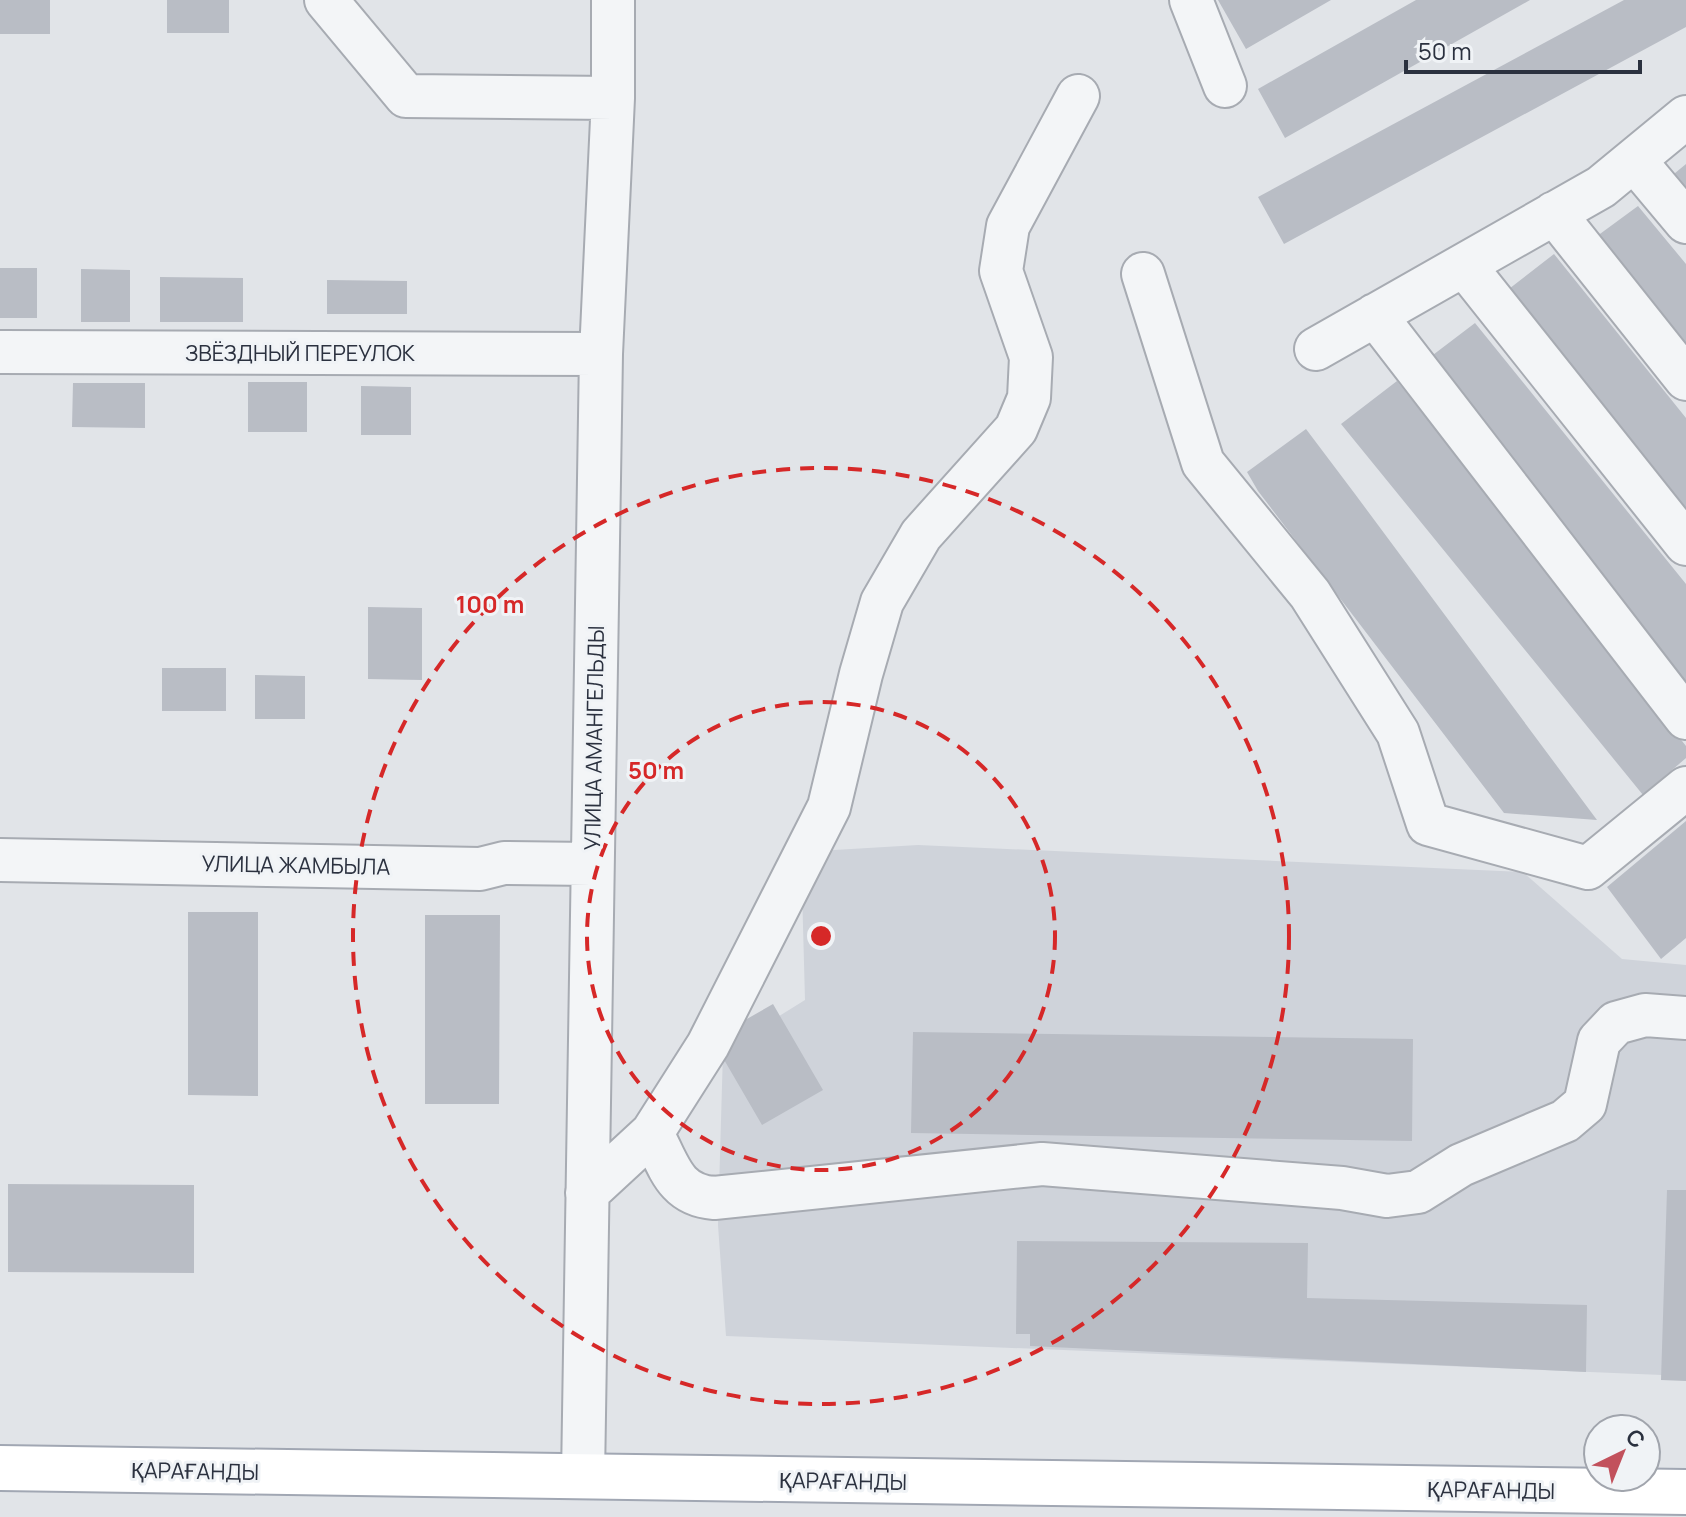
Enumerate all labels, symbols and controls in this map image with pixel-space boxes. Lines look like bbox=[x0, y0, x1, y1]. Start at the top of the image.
scale bar bbox=[1406, 24, 1640, 74]
text: 50 m bbox=[1418, 34, 1472, 67]
street label: ЗВЁЗДНЫЙ ПЕРЕУЛОК bbox=[185, 338, 416, 368]
text: 100 m bbox=[456, 587, 524, 620]
street label: УЛИЦА АМАНГЕЛЬДЫ bbox=[577, 625, 611, 851]
text: 50 m bbox=[628, 753, 684, 786]
street label: УЛИЦА ЖАМБЫЛА bbox=[201, 848, 391, 882]
centre of rings bbox=[807, 922, 835, 950]
north arrow bbox=[1582, 1413, 1662, 1493]
text: С bbox=[1619, 1422, 1652, 1455]
street label: ҚАРАҒАНДЫ bbox=[131, 1455, 259, 1487]
street label: ҚАРАҒАНДЫ bbox=[779, 1465, 907, 1497]
street label: ҚАРАҒАНДЫ bbox=[1427, 1474, 1555, 1506]

